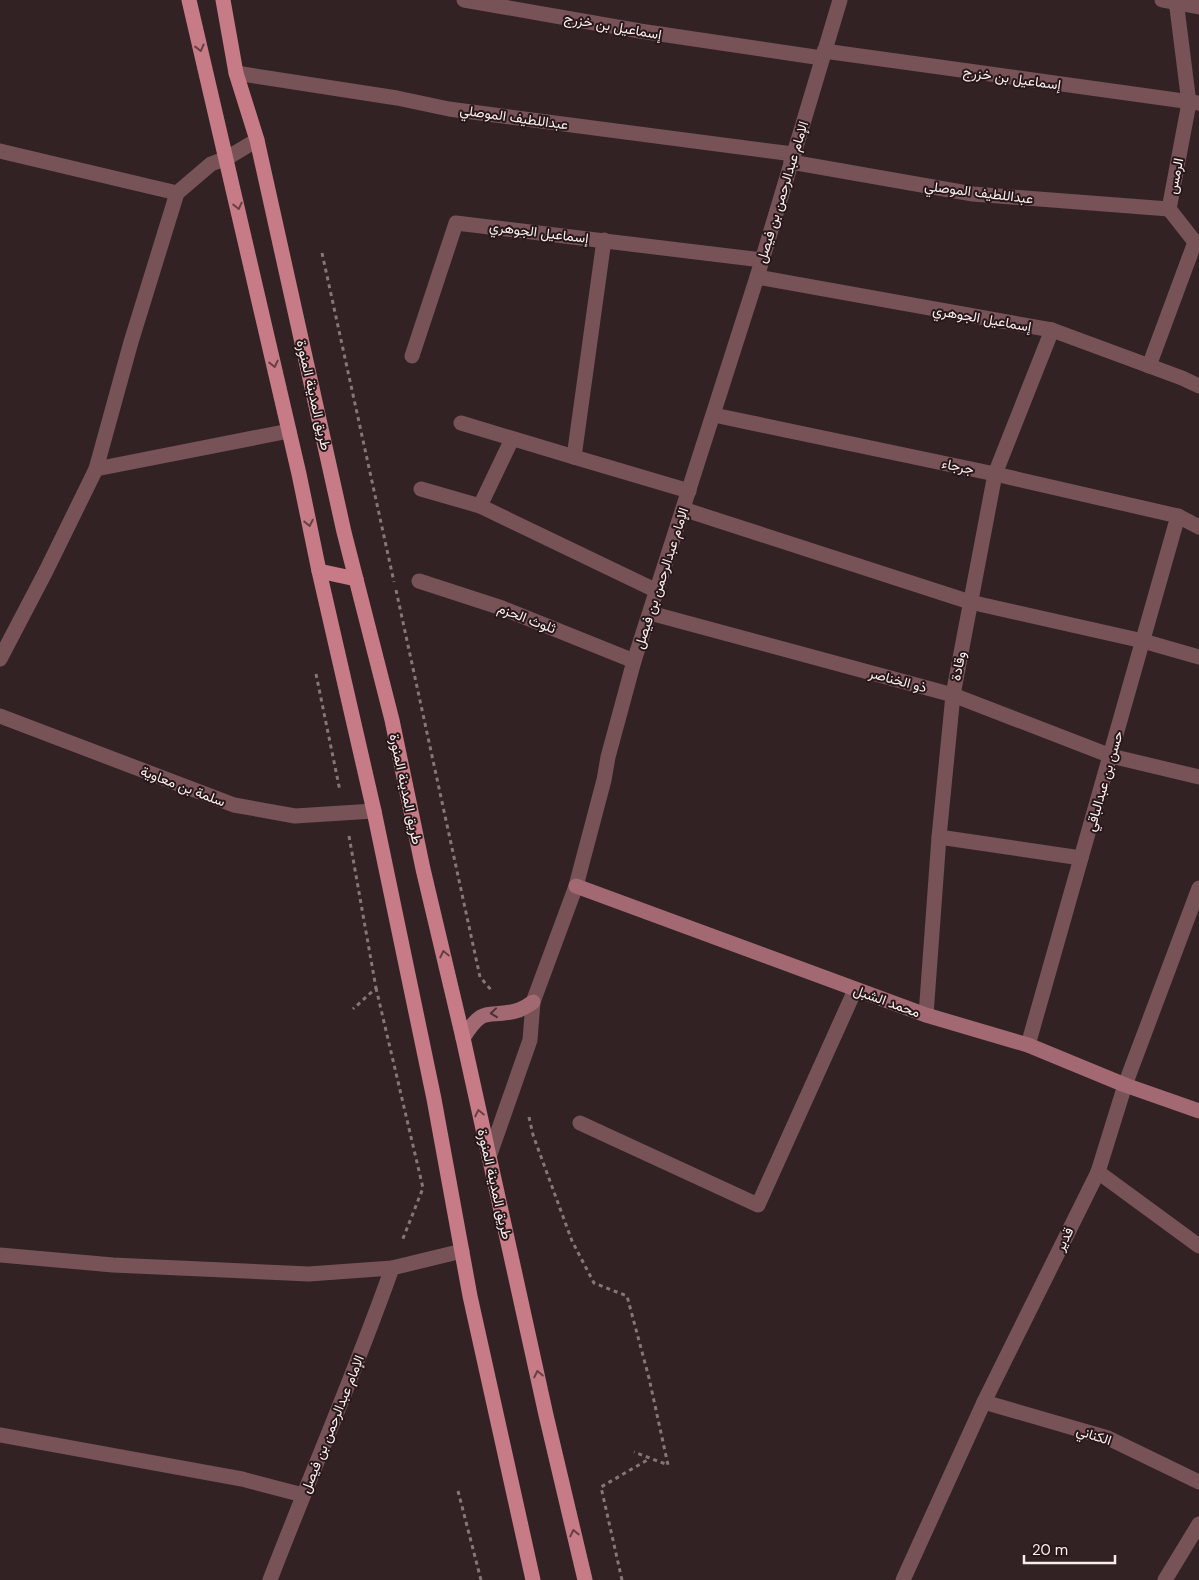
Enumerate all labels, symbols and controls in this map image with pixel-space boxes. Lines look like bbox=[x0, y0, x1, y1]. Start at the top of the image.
street label: إسماعيل بن خزرج bbox=[563, 9, 663, 45]
one-way arrow bbox=[194, 43, 205, 52]
street label: إسماعيل بن خزرج bbox=[962, 62, 1062, 96]
street label: عبداللطيف الموصلي bbox=[458, 100, 569, 136]
street label: الإمام عبدالرحمن بن فيصل bbox=[752, 119, 813, 266]
street label: الرمس bbox=[1163, 156, 1187, 196]
street label: عبداللطيف الموصلي bbox=[923, 176, 1034, 211]
one-way arrow bbox=[232, 201, 243, 210]
street label: إسماعيل الجوهري bbox=[488, 217, 590, 250]
street label: إسماعيل الجوهري bbox=[931, 300, 1033, 339]
street label: طريق المدينة المنورة bbox=[293, 338, 335, 452]
one-way arrow bbox=[268, 360, 279, 369]
street label: جرجاء bbox=[940, 454, 976, 478]
street label: الإمام عبدالرحمن بن فيصل bbox=[630, 505, 693, 651]
one-way arrow bbox=[303, 518, 314, 527]
street label: ثلوث الحزم bbox=[495, 599, 559, 637]
street label: وقادة bbox=[946, 650, 970, 682]
street label: ذو الخناصر bbox=[866, 663, 929, 696]
street label: حسن بن عبدالباقي bbox=[1081, 729, 1130, 834]
street label: طريق المدينة المنورة bbox=[385, 732, 427, 846]
street label: سلمة بن معاوية bbox=[138, 762, 228, 810]
one-way arrow bbox=[439, 950, 450, 959]
street label: محمد الشبل bbox=[851, 981, 923, 1021]
one-way arrow bbox=[489, 1007, 497, 1018]
one-way arrow bbox=[475, 1109, 485, 1117]
street label: طريق المدينة المنورة bbox=[474, 1127, 516, 1241]
street label: قدير bbox=[1050, 1224, 1077, 1255]
street label: الإمام عبدالرحمن بن فيصل bbox=[296, 1352, 369, 1496]
one-way arrow bbox=[533, 1370, 544, 1378]
street label: الكناني bbox=[1073, 1421, 1114, 1452]
one-way arrow bbox=[569, 1528, 579, 1537]
scale bar bbox=[1024, 1532, 1115, 1564]
text: 20 m bbox=[1032, 1540, 1068, 1560]

